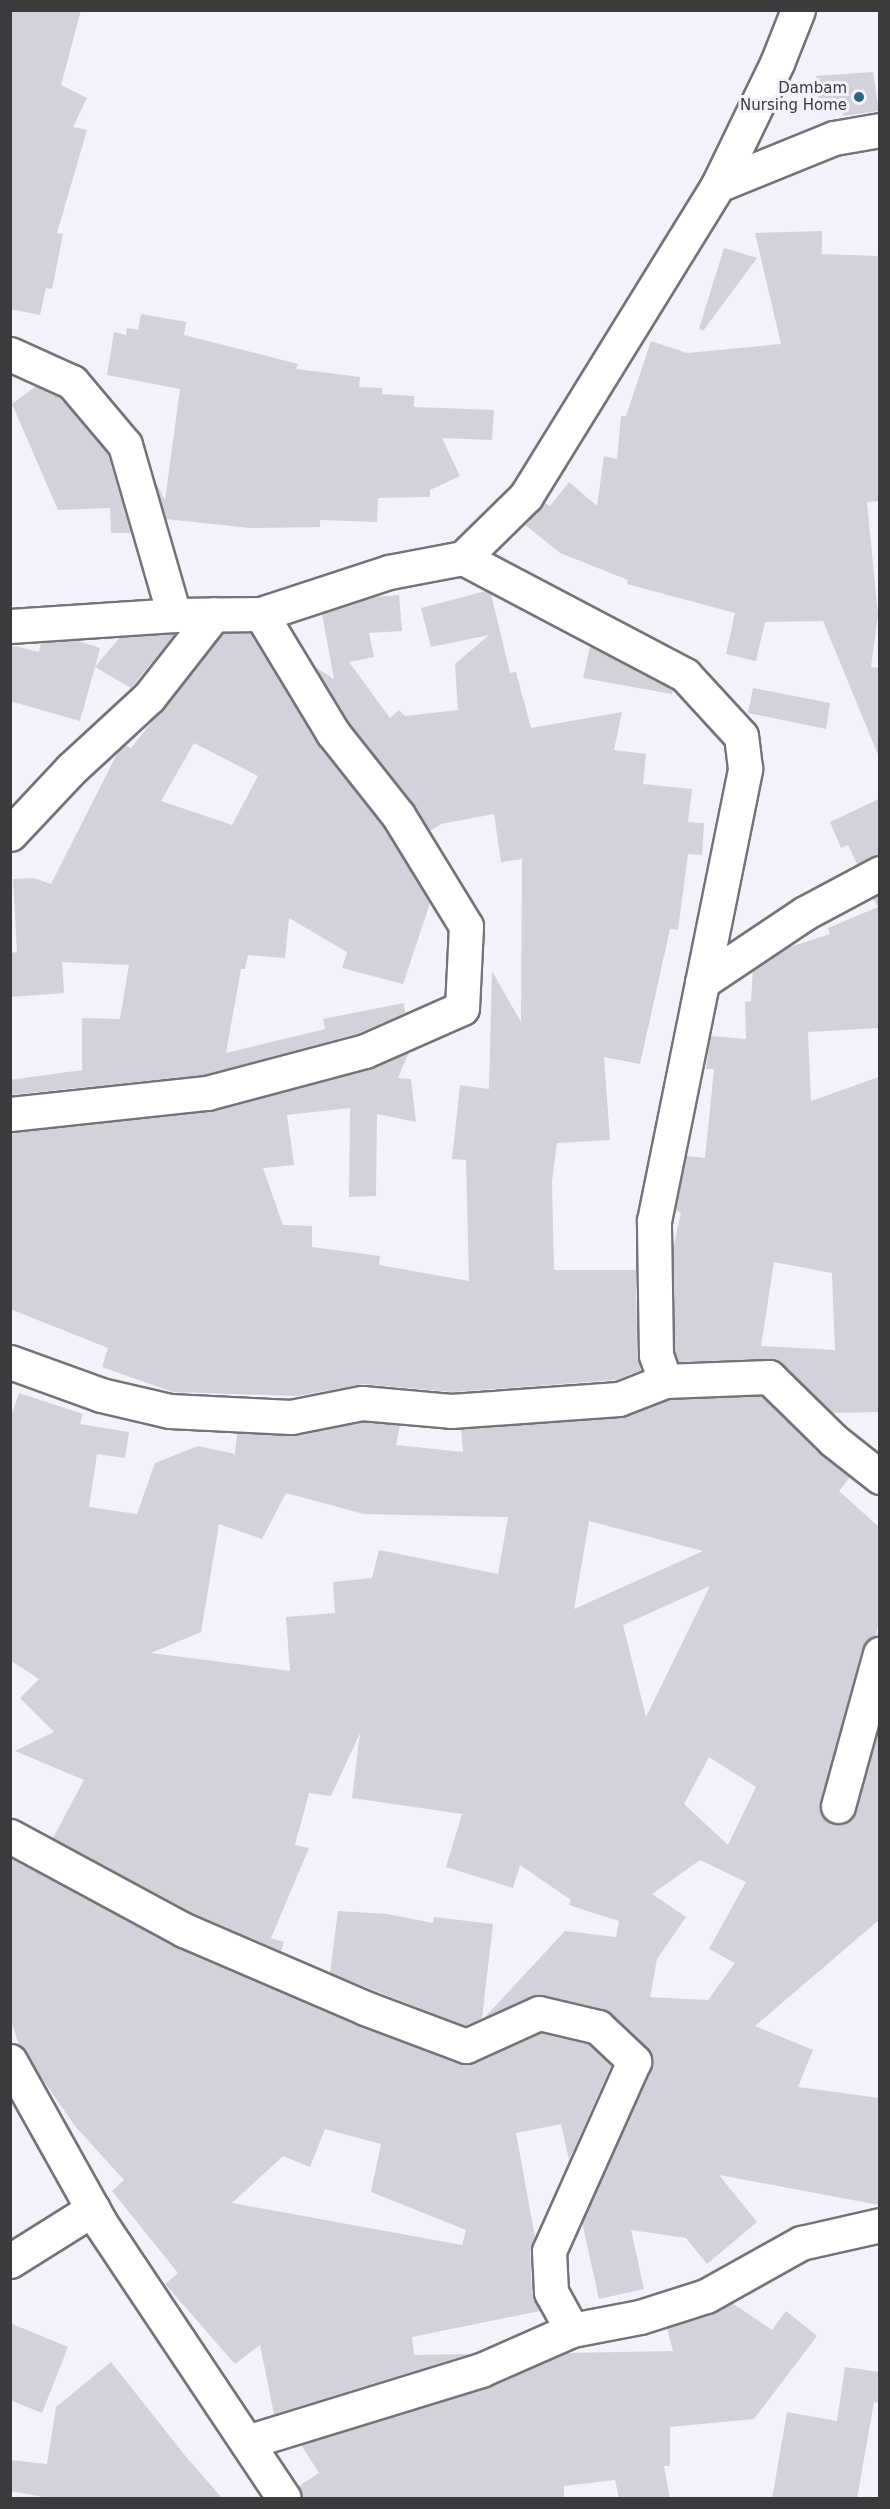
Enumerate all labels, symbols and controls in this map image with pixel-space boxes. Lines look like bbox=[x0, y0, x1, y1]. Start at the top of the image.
place label: Dambam Nursing Home bbox=[740, 79, 847, 114]
marker: Dambam Nursing Home bbox=[852, 90, 866, 104]

